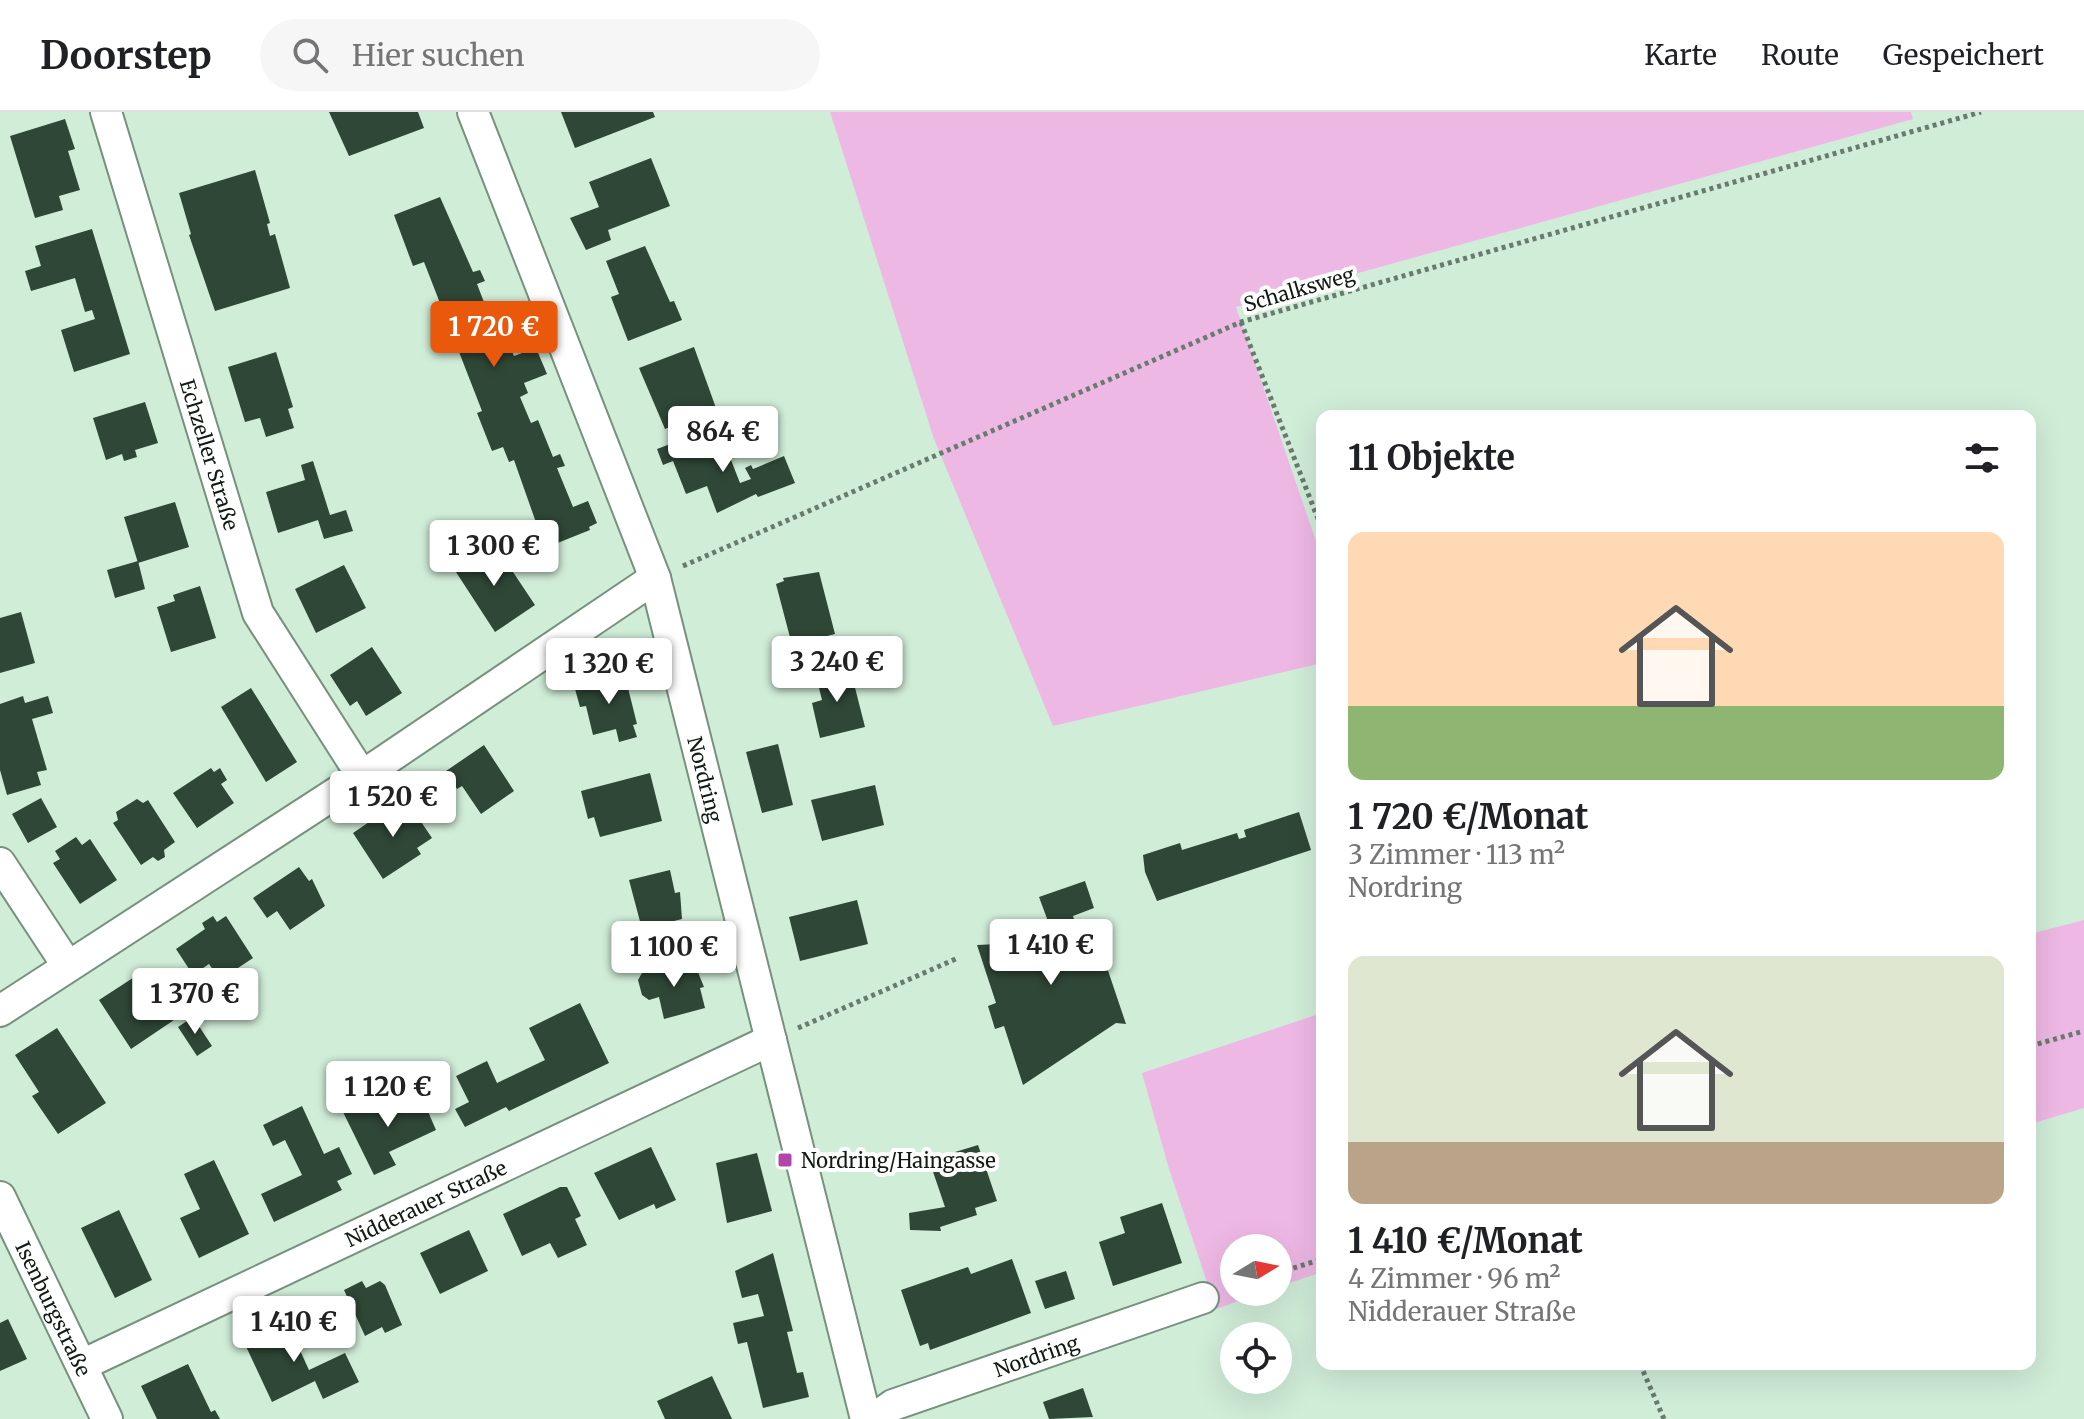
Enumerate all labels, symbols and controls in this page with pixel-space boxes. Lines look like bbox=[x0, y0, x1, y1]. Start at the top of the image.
search box bbox=[260, 19, 820, 91]
text: Doorstep bbox=[40, 32, 212, 79]
icon: search bbox=[288, 33, 332, 77]
text: Hier suchen bbox=[352, 36, 525, 74]
text: Karte bbox=[1644, 37, 1717, 73]
text: Route bbox=[1761, 37, 1839, 73]
text: Gespeichert bbox=[1883, 37, 2044, 73]
street label: Schalksweg bbox=[1241, 261, 1357, 317]
pin: 1 720 € bbox=[420, 301, 568, 369]
text: 1 720 € bbox=[449, 310, 540, 343]
street label: Echzeller Straße bbox=[175, 376, 245, 533]
pin: 864 € bbox=[667, 406, 779, 474]
text: 864 € bbox=[686, 415, 760, 448]
icon: filters bbox=[1960, 436, 2004, 480]
text: 11 Objekte bbox=[1348, 437, 1515, 479]
pin: 1 300 € bbox=[420, 520, 568, 588]
text: 1 300 € bbox=[448, 529, 540, 562]
icon: home bbox=[1604, 584, 1748, 728]
pin: 3 240 € bbox=[763, 636, 911, 704]
pin: 1 320 € bbox=[535, 638, 683, 706]
text: 3 240 € bbox=[790, 645, 884, 678]
text: 1 320 € bbox=[564, 647, 654, 680]
street label: Nordring bbox=[683, 734, 728, 825]
pin: 1 520 € bbox=[319, 771, 467, 839]
text: 1 520 € bbox=[348, 780, 438, 813]
text: 1 720 €/Monat bbox=[1348, 796, 1588, 838]
text: 3 Zimmer · 113 m² bbox=[1348, 838, 1565, 871]
text: Nordring bbox=[1348, 871, 1462, 904]
pin: 1 410 € bbox=[977, 919, 1125, 987]
pin: 1 100 € bbox=[600, 921, 748, 989]
text: 1 410 € bbox=[1008, 928, 1094, 961]
text: 1 100 € bbox=[629, 930, 719, 963]
pin: 1 370 € bbox=[121, 968, 269, 1036]
text: 1 370 € bbox=[150, 977, 240, 1010]
icon: home bbox=[1604, 1008, 1748, 1152]
pin: 1 120 € bbox=[314, 1061, 462, 1129]
text: 1 120 € bbox=[344, 1070, 432, 1103]
place label: Nordring/Haingasse bbox=[801, 1148, 996, 1173]
marker: Nordring/Haingasse bbox=[776, 1151, 794, 1169]
street label: Nidderauer Straße bbox=[341, 1154, 510, 1252]
text: 1 410 €/Monat bbox=[1348, 1220, 1583, 1262]
north arrow bbox=[1220, 1234, 1292, 1306]
map controls bbox=[1220, 1234, 1292, 1394]
street label: Isenburgstraße bbox=[11, 1237, 97, 1380]
text: 4 Zimmer · 96 m² bbox=[1348, 1262, 1561, 1295]
text: Nidderauer Straße bbox=[1348, 1295, 1576, 1328]
pin: 1 410 € bbox=[220, 1296, 368, 1364]
text: 1 410 € bbox=[251, 1305, 337, 1338]
button: locate bbox=[1220, 1322, 1292, 1394]
street label: Nordring bbox=[991, 1329, 1082, 1382]

